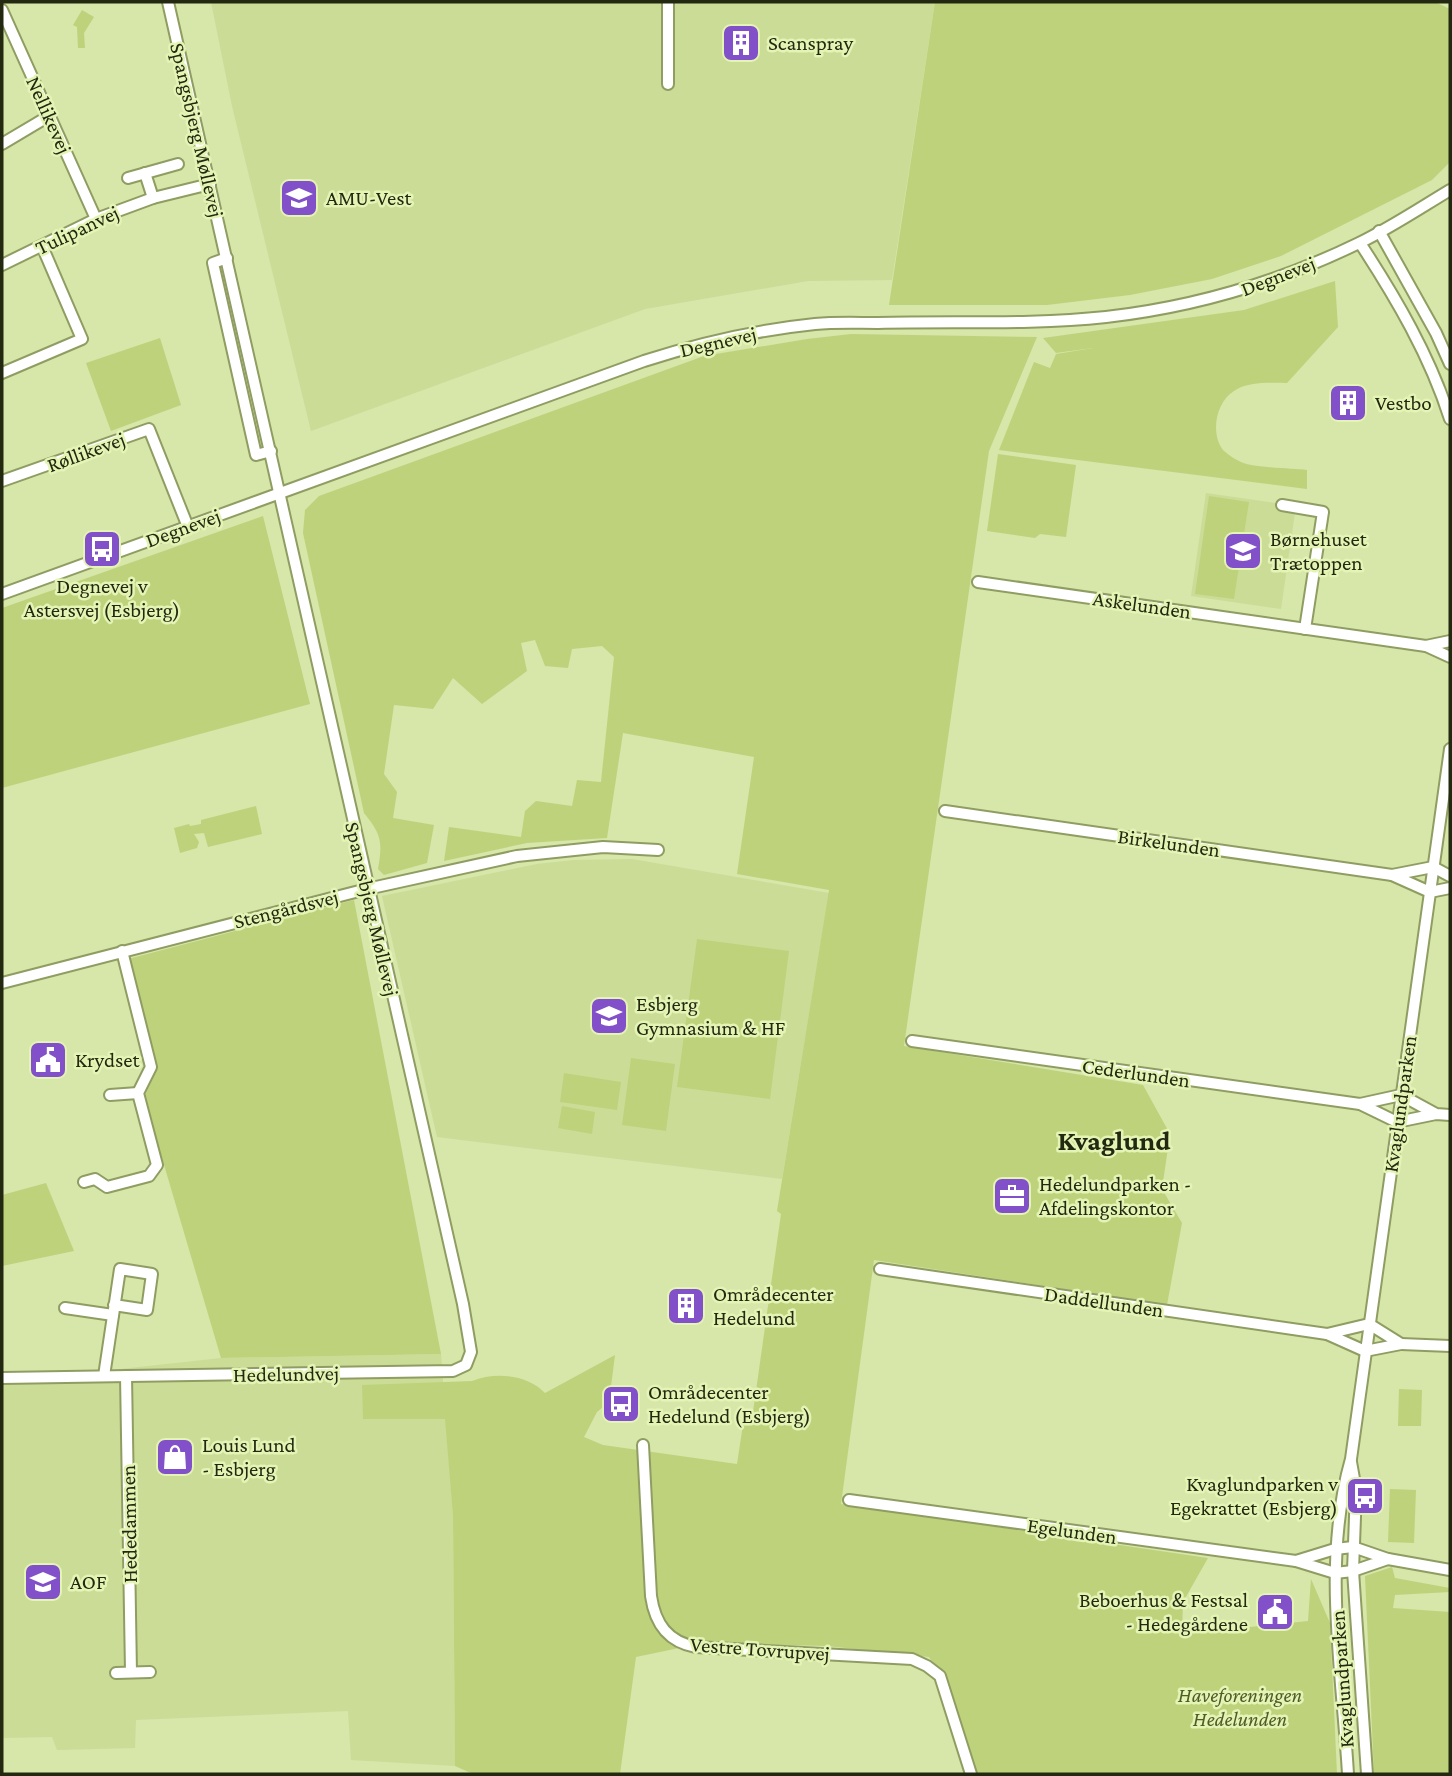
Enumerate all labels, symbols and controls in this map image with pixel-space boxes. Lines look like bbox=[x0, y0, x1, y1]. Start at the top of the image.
building icon: Scanspray bbox=[720, 22, 762, 64]
place label: Scanspray bbox=[768, 31, 853, 55]
street label: Spangsbjerg Møllevej bbox=[165, 40, 229, 220]
street label: Nellikevej bbox=[21, 72, 77, 158]
school or university icon: AMU-Vest bbox=[278, 177, 320, 219]
place label: AMU-Vest bbox=[326, 186, 412, 210]
street label: Tulipanvej bbox=[31, 200, 123, 260]
street label: Degnevej bbox=[1237, 251, 1319, 301]
street label: Degnevej bbox=[677, 322, 759, 362]
building icon: Vestbo bbox=[1327, 382, 1369, 424]
place label: Vestbo bbox=[1375, 391, 1432, 415]
street label: Røllikevej bbox=[44, 427, 128, 477]
street label: Degnevej bbox=[142, 503, 224, 553]
place label: Børnehuset Trætoppen bbox=[1270, 527, 1368, 575]
bus stop icon: Degnevej v Astersvej (Esbjerg) bbox=[81, 528, 123, 570]
school or university icon: Børnehuset Trætoppen bbox=[1222, 530, 1264, 572]
place label: Degnevej v Astersvej (Esbjerg) bbox=[24, 574, 180, 622]
street label: Askelunden bbox=[1091, 586, 1193, 624]
street label: Spangsbjerg Møllevej bbox=[340, 819, 404, 999]
street label: Birkelunden bbox=[1116, 824, 1222, 862]
street label: Stengårdsvej bbox=[231, 884, 341, 934]
place label: Esbjerg Gymnasium & HF bbox=[636, 992, 786, 1040]
school or university icon: Esbjerg Gymnasium & HF bbox=[588, 995, 630, 1037]
street label: Kvaglundparken bbox=[1379, 1034, 1421, 1174]
public building icon: Krydset bbox=[27, 1039, 69, 1081]
place label: Krydset bbox=[75, 1048, 141, 1072]
street label: Cederlunden bbox=[1081, 1054, 1191, 1092]
district label: Kvaglund bbox=[1057, 1125, 1171, 1156]
place label: Hedelundparken - Afdelingskontor bbox=[1039, 1172, 1191, 1220]
office icon: Hedelundparken - Afdelingskontor bbox=[991, 1175, 1033, 1217]
place label: Områdecenter Hedelund bbox=[713, 1282, 834, 1330]
street label: Daddellunden bbox=[1043, 1282, 1165, 1322]
building icon: Områdecenter Hedelund bbox=[665, 1285, 707, 1327]
street label: Hedelundvej bbox=[233, 1361, 339, 1387]
place label: Områdecenter Hedelund (Esbjerg) bbox=[648, 1380, 811, 1428]
bus stop icon: Områdecenter Hedelund (Esbjerg) bbox=[600, 1383, 642, 1425]
place label: Louis Lund - Esbjerg bbox=[202, 1433, 296, 1481]
shop icon: Louis Lund - Esbjerg bbox=[154, 1436, 196, 1478]
street label: Hededammen bbox=[116, 1465, 142, 1583]
place label: Kvaglundparken v Egekrattet (Esbjerg) bbox=[1170, 1472, 1338, 1520]
bus stop icon: Kvaglundparken v Egekrattet (Esbjerg) bbox=[1344, 1475, 1386, 1517]
street label: Egelunden bbox=[1026, 1513, 1118, 1549]
school or university icon: AOF bbox=[22, 1561, 64, 1603]
place label: AOF bbox=[70, 1570, 107, 1594]
place label: Beboerhus & Festsal - Hedegårdene bbox=[1079, 1588, 1248, 1636]
public building icon: Beboerhus & Festsal - Hedegårdene bbox=[1254, 1591, 1296, 1633]
street label: Kvaglundparken bbox=[1325, 1609, 1359, 1749]
street label: Vestre Tovrupvej bbox=[689, 1632, 831, 1666]
park label: Haveforeningen Hedelunden bbox=[1178, 1683, 1302, 1731]

